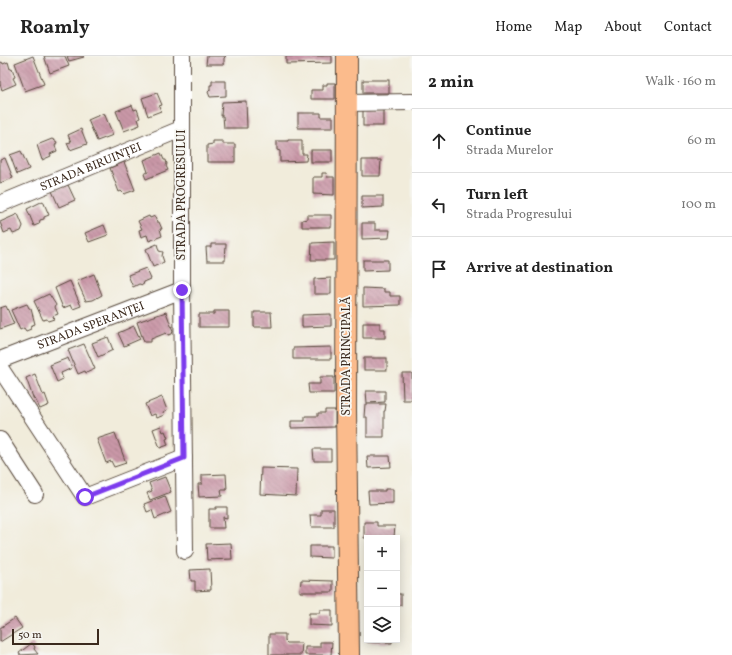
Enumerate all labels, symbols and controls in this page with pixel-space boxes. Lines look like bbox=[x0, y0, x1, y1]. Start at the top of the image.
text: Roamly bbox=[20, 15, 90, 41]
text: Home bbox=[495, 18, 532, 37]
text: Map bbox=[554, 18, 582, 37]
text: About bbox=[604, 18, 642, 37]
text: Contact bbox=[664, 18, 712, 37]
text: 2 min bbox=[428, 71, 474, 94]
text: Walk · 160 m bbox=[645, 73, 716, 91]
text: Continue bbox=[466, 121, 531, 142]
street label: STRADA PROGRESULUI bbox=[174, 130, 190, 260]
icon: ahead bbox=[428, 130, 450, 152]
text: 60 m bbox=[688, 132, 716, 150]
street label: STRADA BIRUINȚEI bbox=[38, 139, 144, 196]
text: Strada Murelor bbox=[466, 142, 553, 160]
text: Turn left bbox=[466, 185, 528, 206]
icon: left bbox=[428, 194, 450, 216]
text: 100 m bbox=[681, 196, 716, 214]
text: Strada Progresului bbox=[466, 206, 572, 224]
icon: arrive bbox=[428, 258, 450, 280]
text: Arrive at destination bbox=[466, 258, 613, 279]
route end bbox=[173, 281, 191, 299]
street label: STRADA PRINCIPALĂ bbox=[339, 296, 355, 416]
street label: STRADA SPERANȚEI bbox=[35, 298, 147, 354]
route start bbox=[76, 488, 94, 506]
map controls bbox=[364, 535, 400, 643]
button: + bbox=[364, 535, 400, 571]
button: − bbox=[364, 571, 400, 607]
button: layers bbox=[364, 607, 400, 643]
scale bar bbox=[12, 627, 99, 646]
text: 50 m bbox=[18, 628, 42, 643]

